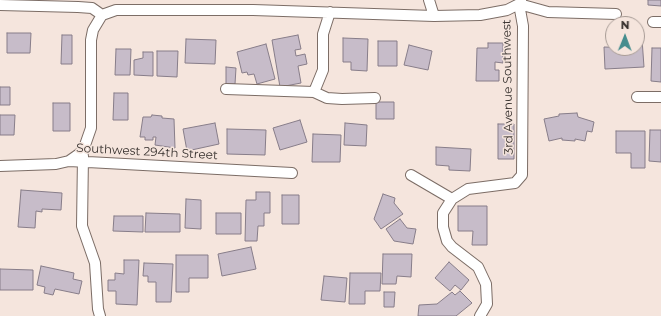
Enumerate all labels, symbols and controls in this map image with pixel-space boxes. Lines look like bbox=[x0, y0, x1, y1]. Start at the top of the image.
north arrow bbox=[605, 16, 645, 56]
text: N bbox=[621, 18, 630, 32]
street label: 3rd Avenue Southwest bbox=[500, 19, 516, 155]
street label: Southwest 294th Street bbox=[76, 141, 218, 163]

